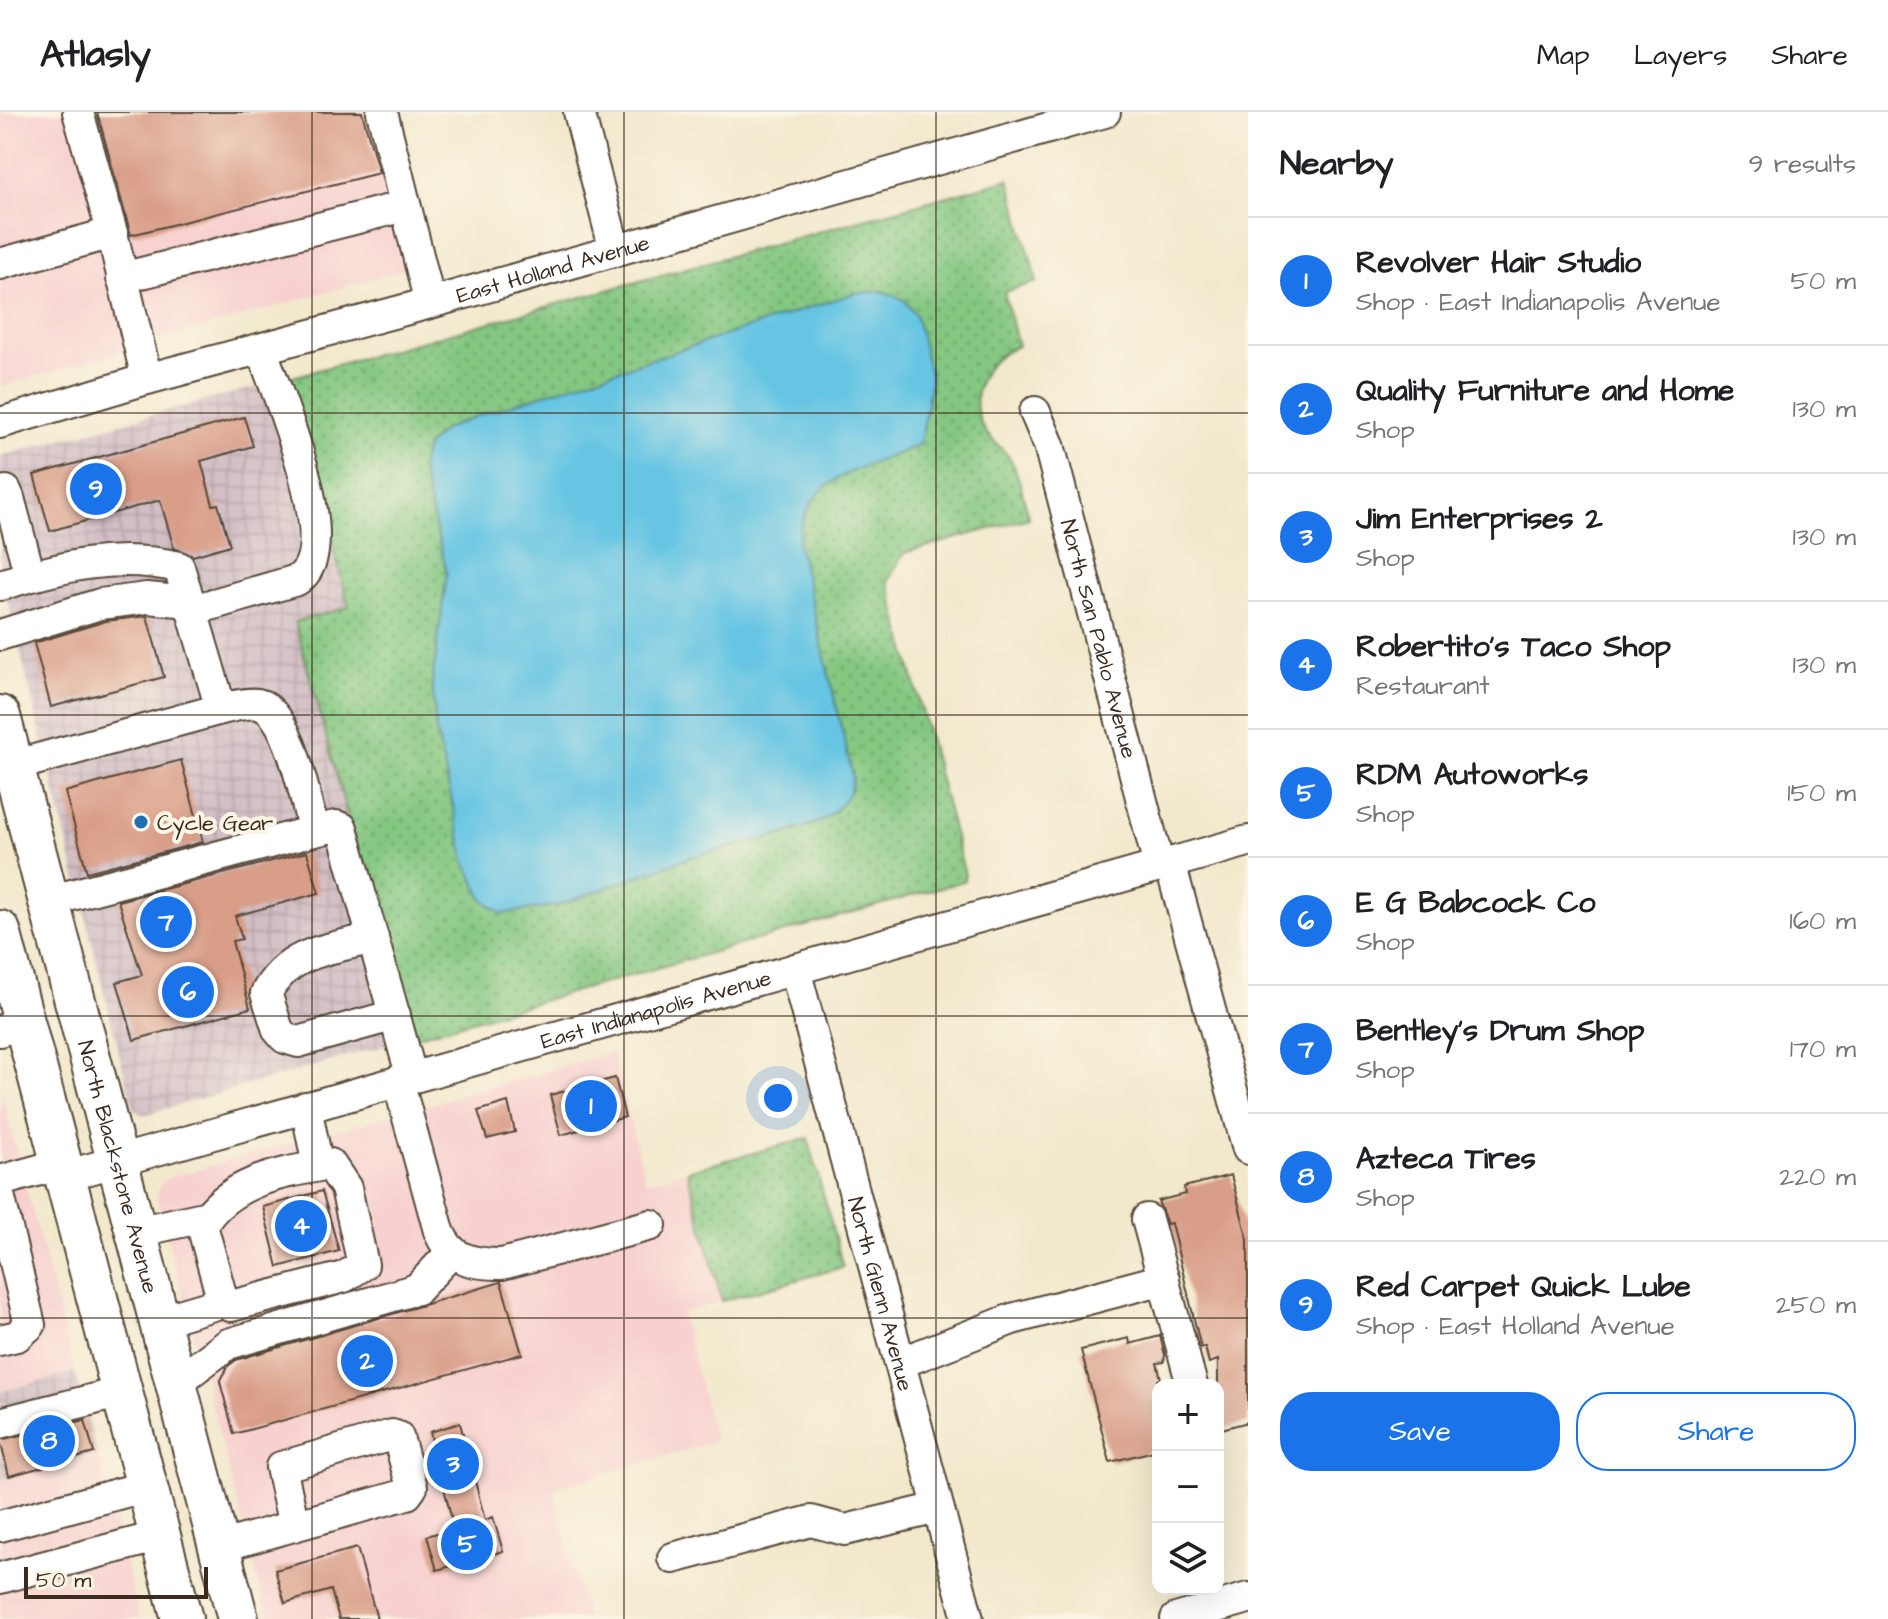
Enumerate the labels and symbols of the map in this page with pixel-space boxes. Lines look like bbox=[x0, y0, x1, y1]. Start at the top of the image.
street label: East Holland Avenue bbox=[453, 228, 653, 312]
pin: 9 bbox=[70, 459, 122, 519]
street label: North San Pablo Avenue bbox=[1052, 516, 1144, 762]
place label: Cycle Gear bbox=[157, 808, 273, 840]
marker: Cycle Gear bbox=[132, 813, 150, 831]
pin: 7 bbox=[140, 892, 192, 952]
pin: 6 bbox=[162, 962, 214, 1022]
street label: East Indianapolis Avenue bbox=[537, 963, 775, 1058]
street label: North Blackstone Avenue bbox=[69, 1037, 165, 1297]
pin: 1 bbox=[565, 1076, 617, 1136]
your location bbox=[758, 1078, 798, 1118]
street label: North Glenn Avenue bbox=[839, 1194, 921, 1395]
pin: 4 bbox=[275, 1196, 327, 1256]
pin: 2 bbox=[341, 1331, 393, 1391]
pin: 8 bbox=[23, 1411, 75, 1471]
pin: 3 bbox=[427, 1434, 479, 1494]
pin: 5 bbox=[441, 1514, 493, 1574]
scale bar bbox=[24, 1563, 208, 1599]

